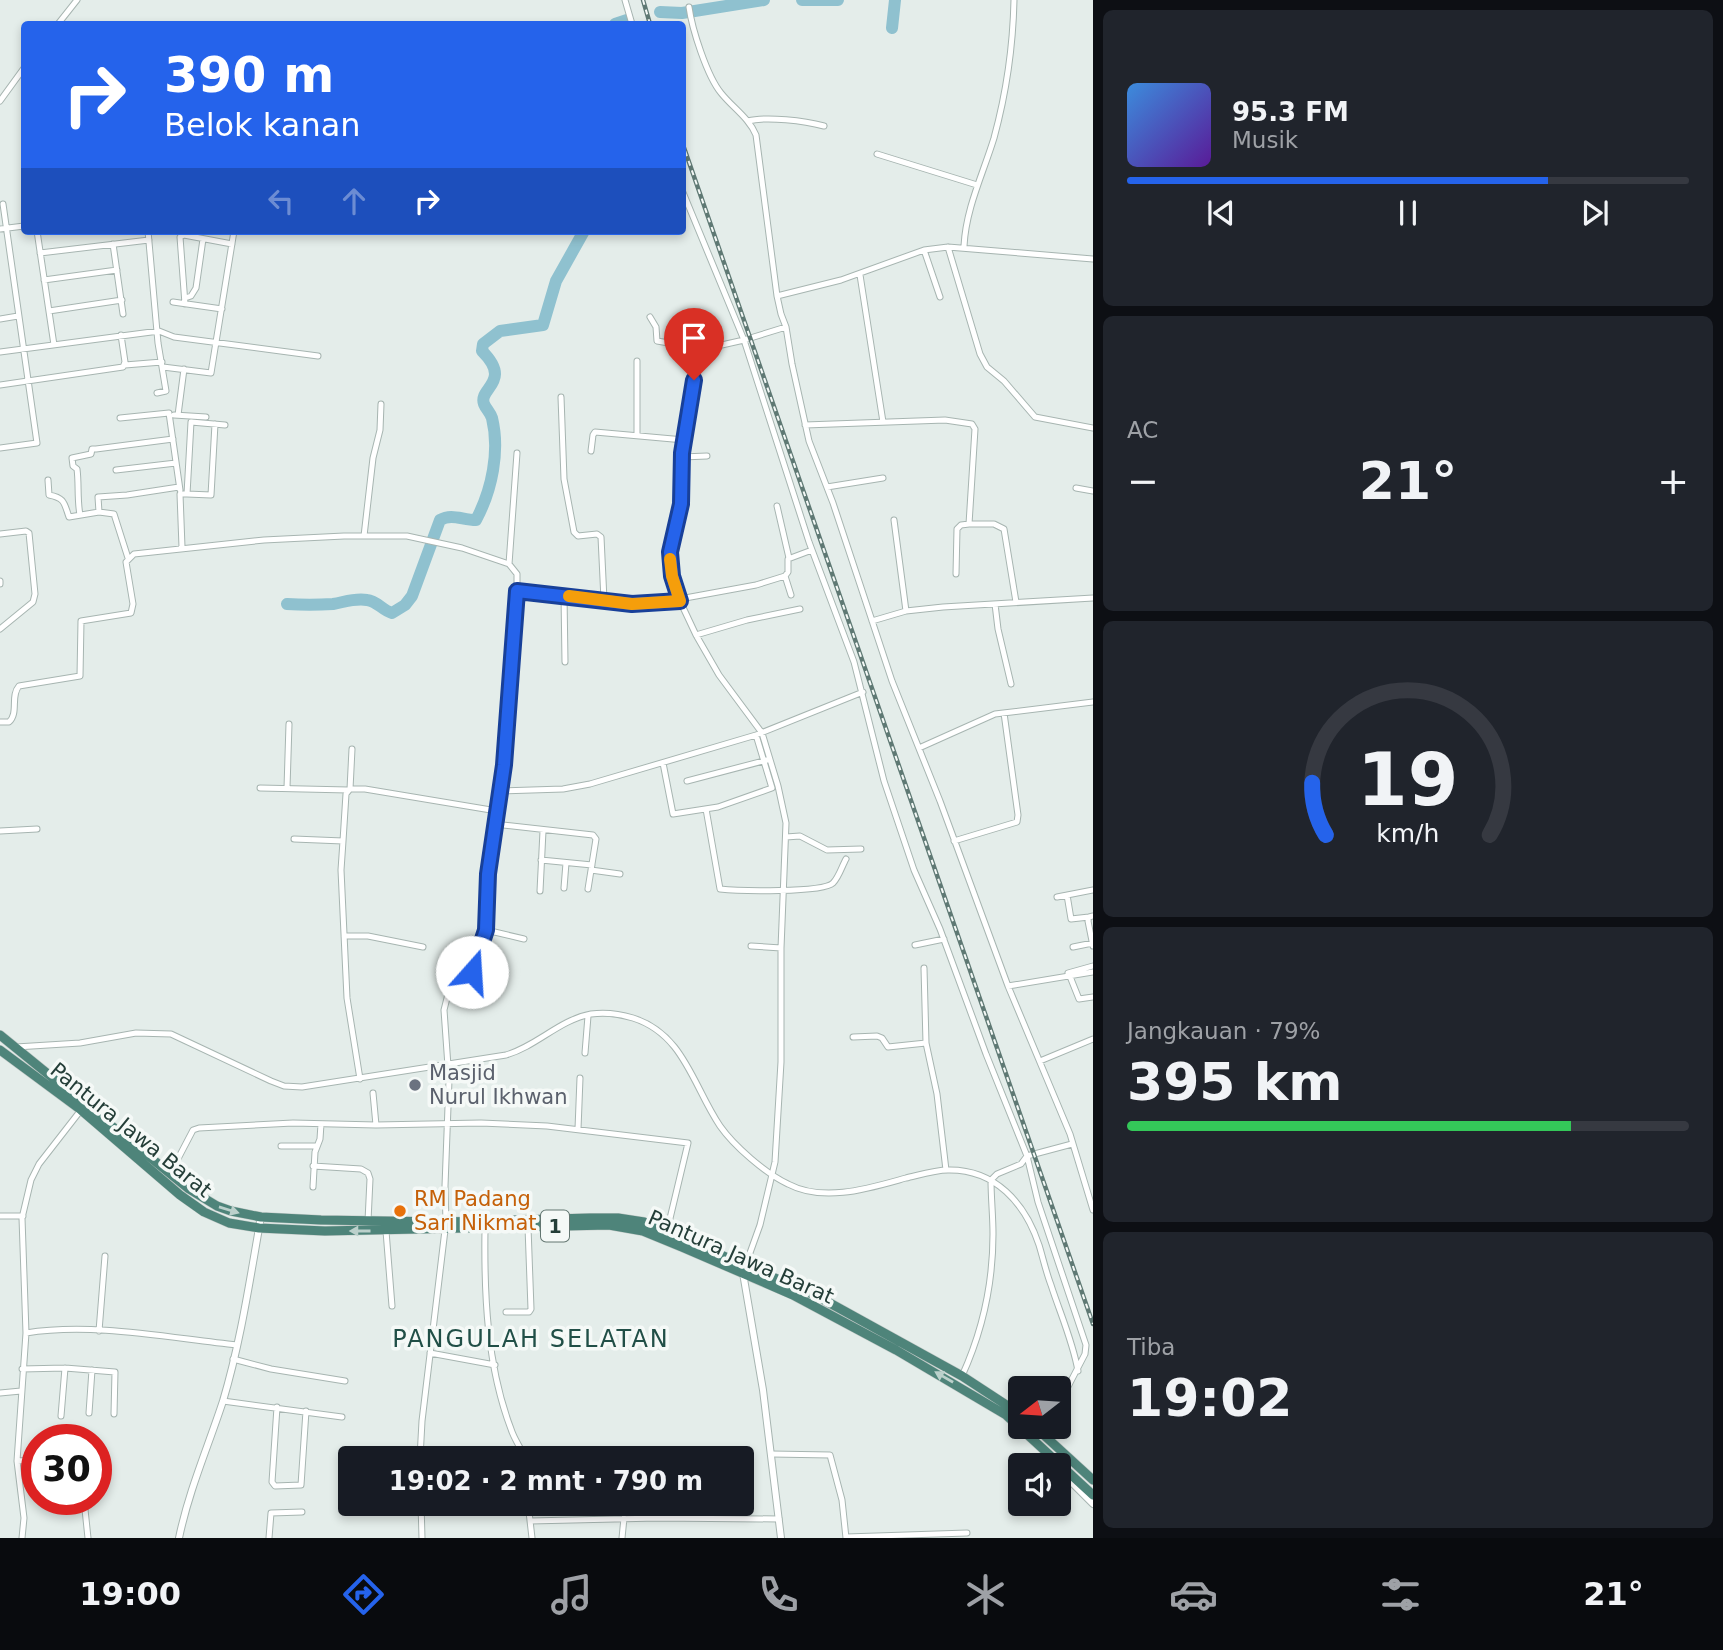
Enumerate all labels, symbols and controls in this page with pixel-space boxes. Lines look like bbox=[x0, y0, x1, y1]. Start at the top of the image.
text: 390 m bbox=[164, 47, 334, 104]
icon: right bbox=[49, 49, 140, 140]
text: 95.3 FM bbox=[1232, 97, 1349, 127]
text: Belok kanan bbox=[164, 106, 361, 144]
text: Musik bbox=[1232, 127, 1298, 153]
icon: left bbox=[262, 182, 300, 220]
icon: ahead bbox=[335, 182, 373, 220]
icon: right bbox=[408, 182, 446, 220]
icon: previous bbox=[1202, 194, 1240, 232]
icon: pause bbox=[1389, 194, 1427, 232]
icon: next bbox=[1576, 194, 1614, 232]
pin bbox=[664, 308, 724, 380]
icon: arrive bbox=[675, 319, 713, 357]
text: AC bbox=[1127, 417, 1158, 443]
text: 21° bbox=[1359, 451, 1457, 511]
text: − bbox=[1127, 459, 1159, 503]
text: + bbox=[1657, 459, 1689, 503]
text: 19 bbox=[1357, 737, 1459, 822]
text: km/h bbox=[1376, 819, 1440, 848]
position arrow bbox=[435, 935, 509, 1009]
text: Jangkauan · 79% bbox=[1127, 1018, 1320, 1044]
text: 395 km bbox=[1127, 1052, 1342, 1112]
street label: Pantura Jawa Barat bbox=[46, 1058, 216, 1202]
place label: Masjid Nurul Ikhwan bbox=[429, 1061, 568, 1109]
marker: Masjid Nurul Ikhwan bbox=[407, 1077, 423, 1093]
place label: RM Padang Sari Nikmat bbox=[414, 1187, 537, 1235]
marker: RM Padang Sari Nikmat bbox=[392, 1203, 408, 1219]
one-way arrow bbox=[218, 1205, 239, 1215]
street label: Pantura Jawa Barat bbox=[645, 1205, 837, 1309]
road number: 1 bbox=[541, 1210, 569, 1242]
one-way arrow bbox=[348, 1225, 370, 1237]
district label: PANGULAH SELATAN bbox=[392, 1325, 670, 1353]
text: Tiba bbox=[1127, 1334, 1175, 1360]
text: 19:02 bbox=[1127, 1368, 1293, 1428]
one-way arrow bbox=[935, 1371, 954, 1383]
north arrow bbox=[1008, 1376, 1071, 1438]
map controls bbox=[1008, 1376, 1071, 1516]
speed limit sign: 30 bbox=[21, 1424, 112, 1515]
button: sound bbox=[1008, 1453, 1071, 1516]
text: 19:02 · 2 mnt · 790 m bbox=[389, 1466, 703, 1496]
icon: directions bbox=[339, 1570, 388, 1619]
icon: music bbox=[547, 1570, 596, 1619]
icon: phone bbox=[754, 1570, 803, 1619]
icon: climate bbox=[961, 1570, 1010, 1619]
icon: car bbox=[1169, 1570, 1218, 1619]
icon: filters bbox=[1376, 1570, 1425, 1619]
text: 19:00 bbox=[79, 1575, 181, 1613]
text: 21° bbox=[1583, 1575, 1644, 1613]

